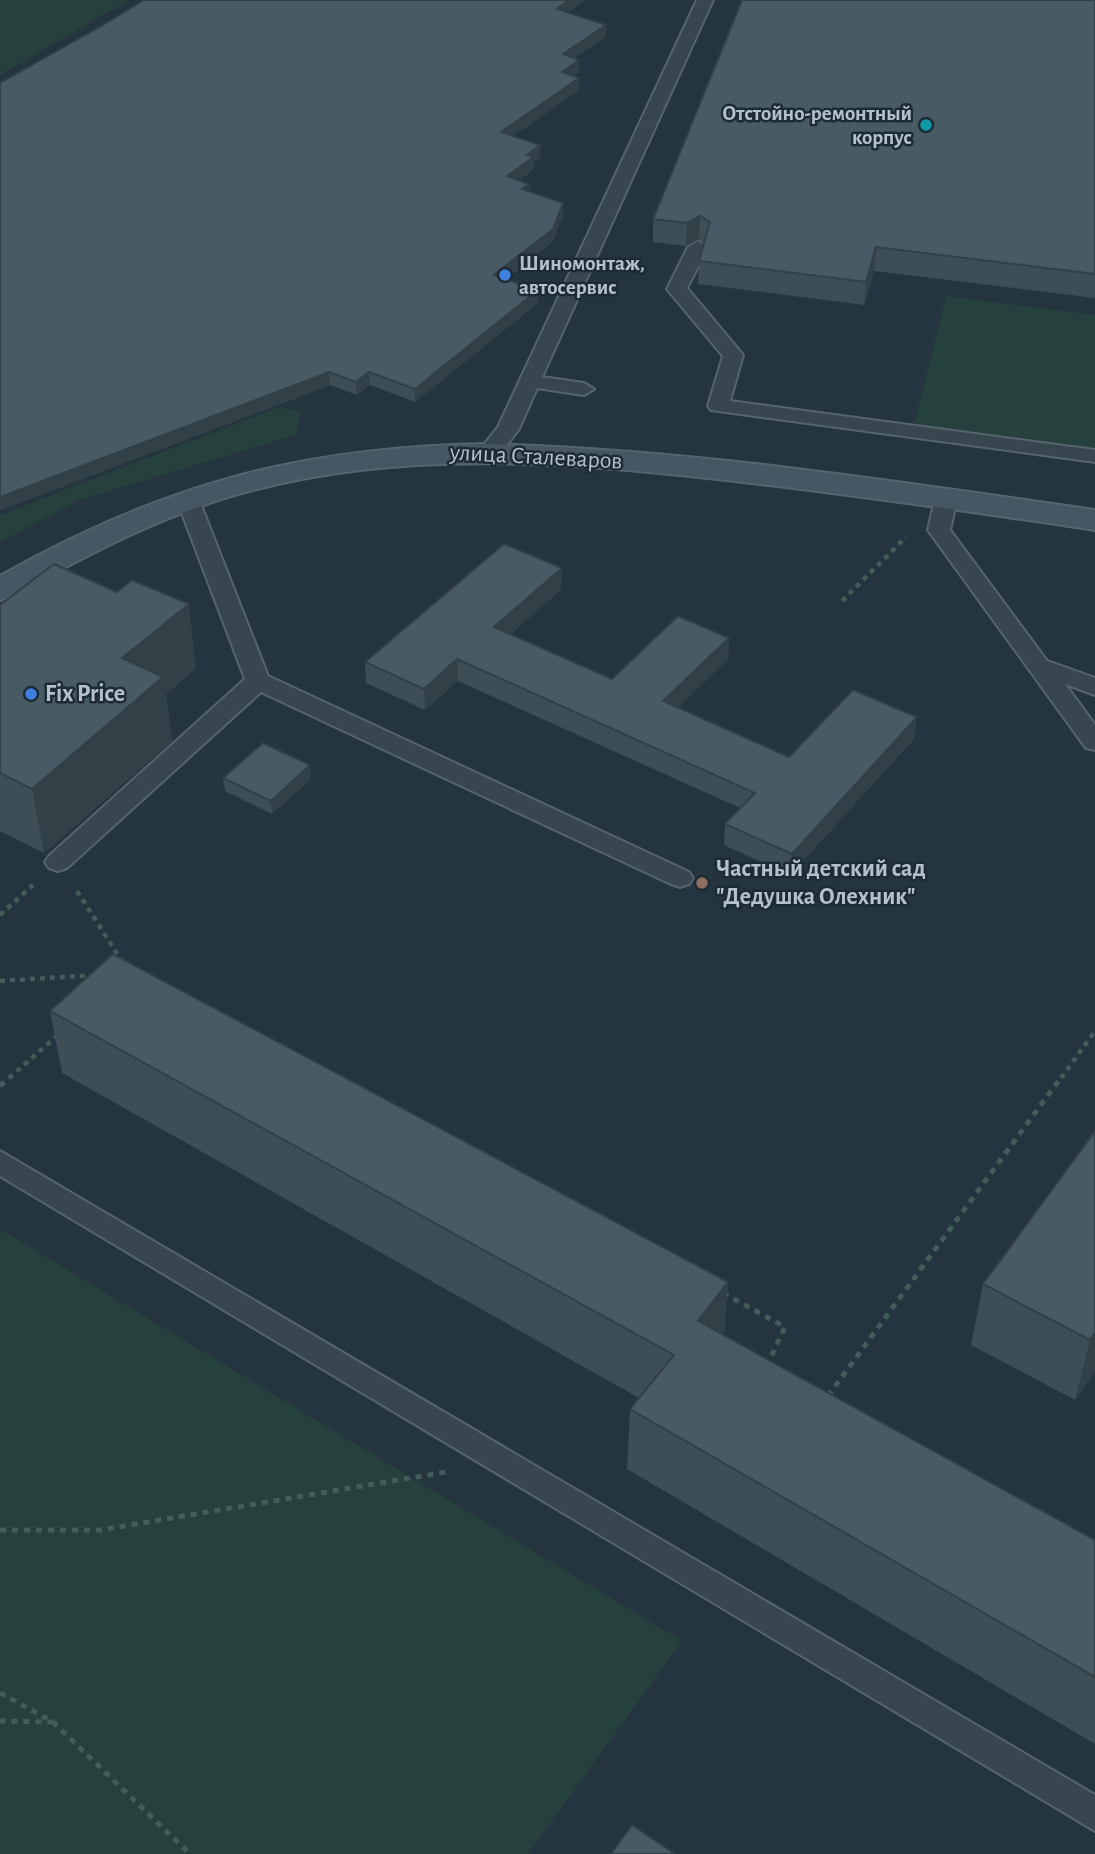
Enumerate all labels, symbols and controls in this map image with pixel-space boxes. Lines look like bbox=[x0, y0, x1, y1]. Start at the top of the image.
place label: Отстойно-ремонтный корпус bbox=[722, 103, 912, 148]
marker: Отстойно-ремонтный корпус bbox=[918, 117, 934, 133]
place label: Шиномонтаж, автосервис bbox=[519, 253, 645, 298]
marker: Шиномонтаж, автосервис bbox=[497, 267, 513, 283]
street label: улица Сталеваров bbox=[448, 440, 623, 474]
place label: Fix Price bbox=[45, 682, 125, 706]
marker: Fix Price bbox=[23, 686, 39, 702]
place label: Частный детский сад "Дедушка Олехник" bbox=[716, 857, 926, 909]
marker: Частный детский сад "Дедушка Олехник" bbox=[694, 875, 710, 891]

